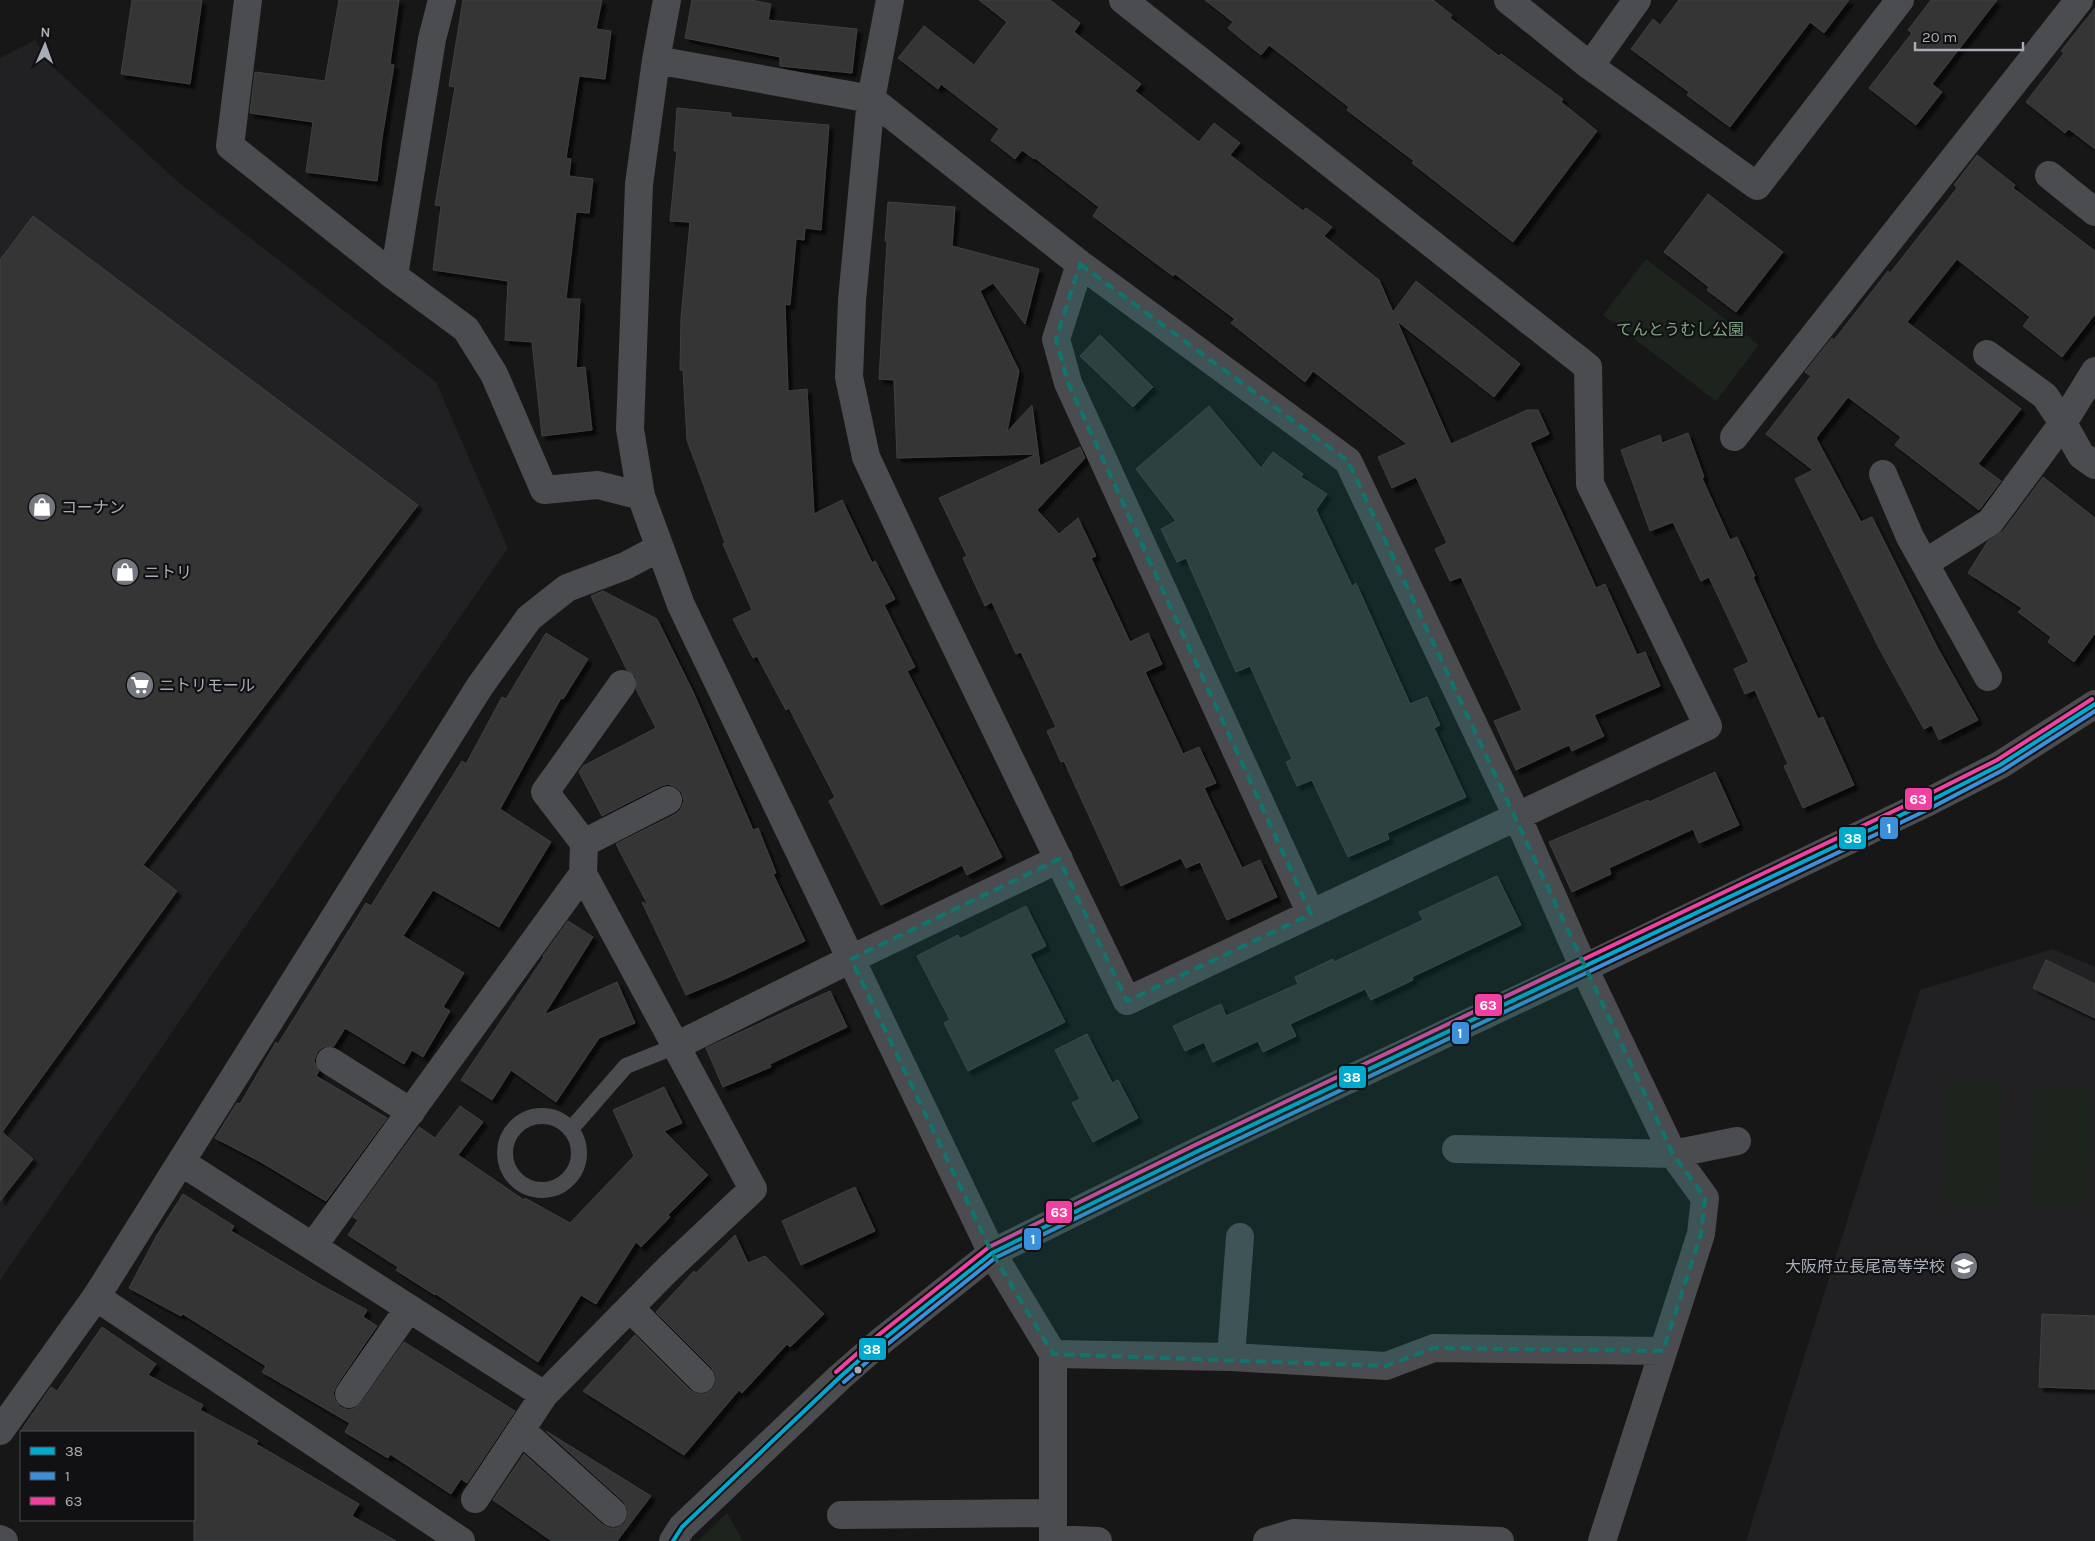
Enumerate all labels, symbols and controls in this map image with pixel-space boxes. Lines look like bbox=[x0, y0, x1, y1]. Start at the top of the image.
north arrow bbox=[20, 20, 70, 70]
scale bar bbox=[1915, 20, 2022, 52]
text: N bbox=[40, 24, 51, 41]
text: 20 m bbox=[1922, 28, 1957, 46]
park label: てんとうむし公園 bbox=[1616, 320, 1744, 339]
shop icon: コーナン bbox=[27, 492, 57, 522]
place label: コーナン bbox=[61, 498, 125, 517]
shop icon: ニトリ bbox=[110, 557, 140, 587]
place label: ニトリ bbox=[144, 563, 192, 582]
supermarket icon: ニトリモール bbox=[125, 670, 155, 700]
place label: ニトリモール bbox=[159, 676, 255, 695]
line badge: 63 bbox=[1904, 787, 1933, 811]
text: 63 bbox=[1909, 791, 1927, 808]
line badge: 1 bbox=[1879, 816, 1899, 840]
text: 1 bbox=[1887, 820, 1892, 837]
line badge: 38 bbox=[1838, 826, 1867, 850]
text: 38 bbox=[1844, 830, 1862, 847]
line badge: 63 bbox=[1474, 993, 1503, 1017]
text: 63 bbox=[1479, 997, 1497, 1014]
line badge: 1 bbox=[1451, 1021, 1470, 1045]
text: 1 bbox=[1458, 1025, 1463, 1042]
line badge: 38 bbox=[1338, 1065, 1367, 1089]
text: 38 bbox=[1343, 1069, 1361, 1086]
line badge: 63 bbox=[1045, 1200, 1073, 1224]
text: 63 bbox=[1050, 1204, 1068, 1221]
line badge: 1 bbox=[1023, 1227, 1042, 1251]
text: 1 bbox=[1031, 1231, 1036, 1248]
school or university icon: 大阪府立長尾高等学校 bbox=[1949, 1251, 1979, 1281]
place label: 大阪府立長尾高等学校 bbox=[1785, 1257, 1945, 1276]
line badge: 38 bbox=[858, 1337, 887, 1361]
text: 38 bbox=[863, 1341, 881, 1358]
unlabelled marker bbox=[853, 1365, 863, 1375]
legend bbox=[20, 1431, 195, 1521]
text: 38 bbox=[65, 1442, 83, 1460]
text: 1 bbox=[65, 1467, 70, 1485]
text: 63 bbox=[65, 1492, 82, 1510]

